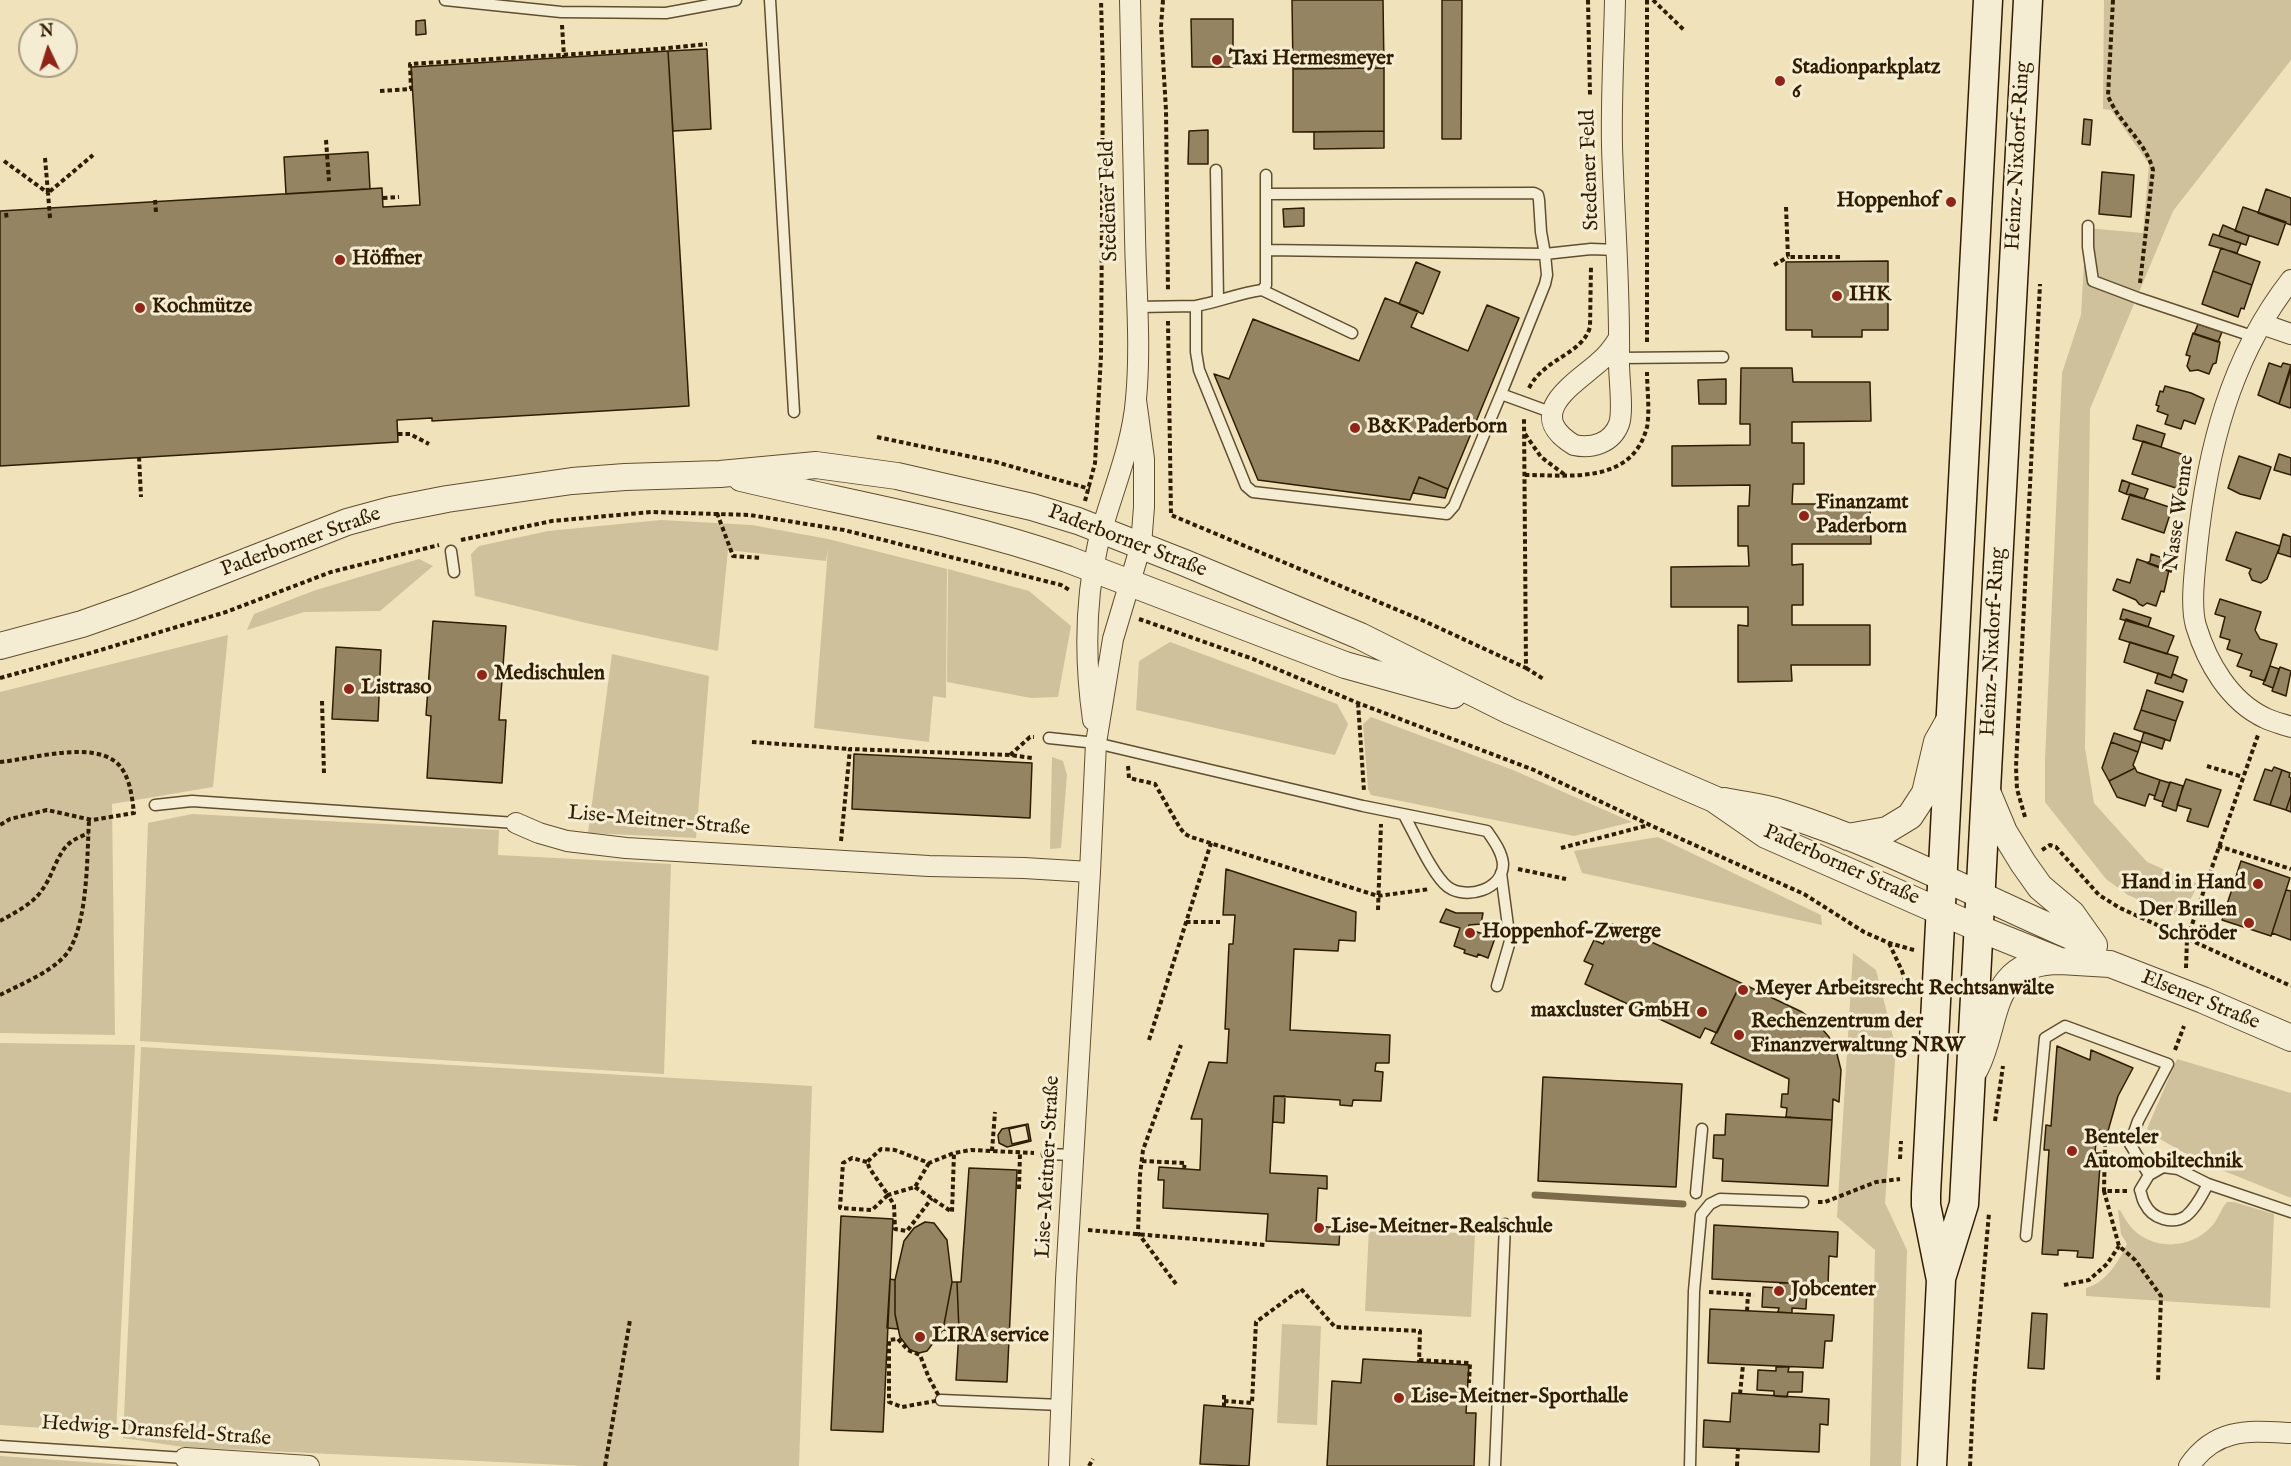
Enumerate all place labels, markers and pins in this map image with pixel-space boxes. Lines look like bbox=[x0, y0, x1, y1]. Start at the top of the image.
place label: Taxi Hermesmeyer bbox=[1229, 47, 1394, 73]
marker: Taxi Hermesmeyer bbox=[1210, 53, 1224, 67]
place label: Stadionparkplatz 6 bbox=[1792, 56, 1941, 106]
marker: Stadionparkplatz 6 bbox=[1773, 74, 1787, 88]
place label: Hoppenhof bbox=[1836, 189, 1939, 215]
marker: Hoppenhof bbox=[1944, 195, 1958, 209]
place label: Höffner bbox=[352, 247, 422, 273]
marker: Höffner bbox=[333, 253, 347, 267]
place label: IHK bbox=[1849, 283, 1891, 309]
marker: IHK bbox=[1830, 289, 1844, 303]
place label: Kochmütze bbox=[152, 295, 252, 321]
marker: Kochmütze bbox=[133, 301, 147, 315]
place label: B&K Paderborn bbox=[1367, 415, 1507, 441]
marker: B&K Paderborn bbox=[1348, 421, 1362, 435]
place label: Finanzamt Paderborn bbox=[1816, 491, 1909, 541]
marker: Finanzamt Paderborn bbox=[1797, 509, 1811, 523]
place label: Medischulen bbox=[494, 662, 605, 688]
marker: Medischulen bbox=[475, 668, 489, 682]
place label: Listraso bbox=[361, 676, 432, 702]
marker: Listraso bbox=[342, 682, 356, 696]
place label: Hand in Hand bbox=[2121, 871, 2246, 897]
marker: Hand in Hand bbox=[2251, 877, 2265, 891]
place label: Der Brillen Schröder bbox=[2139, 898, 2237, 948]
marker: Der Brillen Schröder bbox=[2242, 916, 2256, 930]
place label: Hoppenhof-Zwerge bbox=[1482, 920, 1661, 946]
marker: Hoppenhof-Zwerge bbox=[1463, 926, 1477, 940]
place label: Meyer Arbeitsrecht Rechtsanwälte bbox=[1755, 977, 2054, 1003]
marker: Meyer Arbeitsrecht Rechtsanwälte bbox=[1736, 983, 1750, 997]
place label: maxcluster GmbH bbox=[1531, 999, 1690, 1025]
marker: maxcluster GmbH bbox=[1695, 1005, 1709, 1019]
place label: Rechenzentrum der Finanzverwaltung NRW bbox=[1751, 1010, 1965, 1060]
marker: Rechenzentrum der Finanzverwaltung NRW bbox=[1732, 1028, 1746, 1042]
place label: Benteler Automobiltechnik bbox=[2084, 1126, 2243, 1176]
marker: Benteler Automobiltechnik bbox=[2065, 1144, 2079, 1158]
place label: Lise-Meitner-Realschule bbox=[1331, 1215, 1553, 1241]
marker: Lise-Meitner-Realschule bbox=[1312, 1221, 1326, 1235]
place label: Jobcenter bbox=[1791, 1278, 1876, 1304]
marker: Jobcenter bbox=[1772, 1284, 1786, 1298]
place label: LIRA service bbox=[932, 1324, 1049, 1350]
marker: LIRA service bbox=[913, 1330, 927, 1344]
place label: Lise-Meitner-Sporthalle bbox=[1411, 1385, 1628, 1411]
marker: Lise-Meitner-Sporthalle bbox=[1392, 1391, 1406, 1405]

